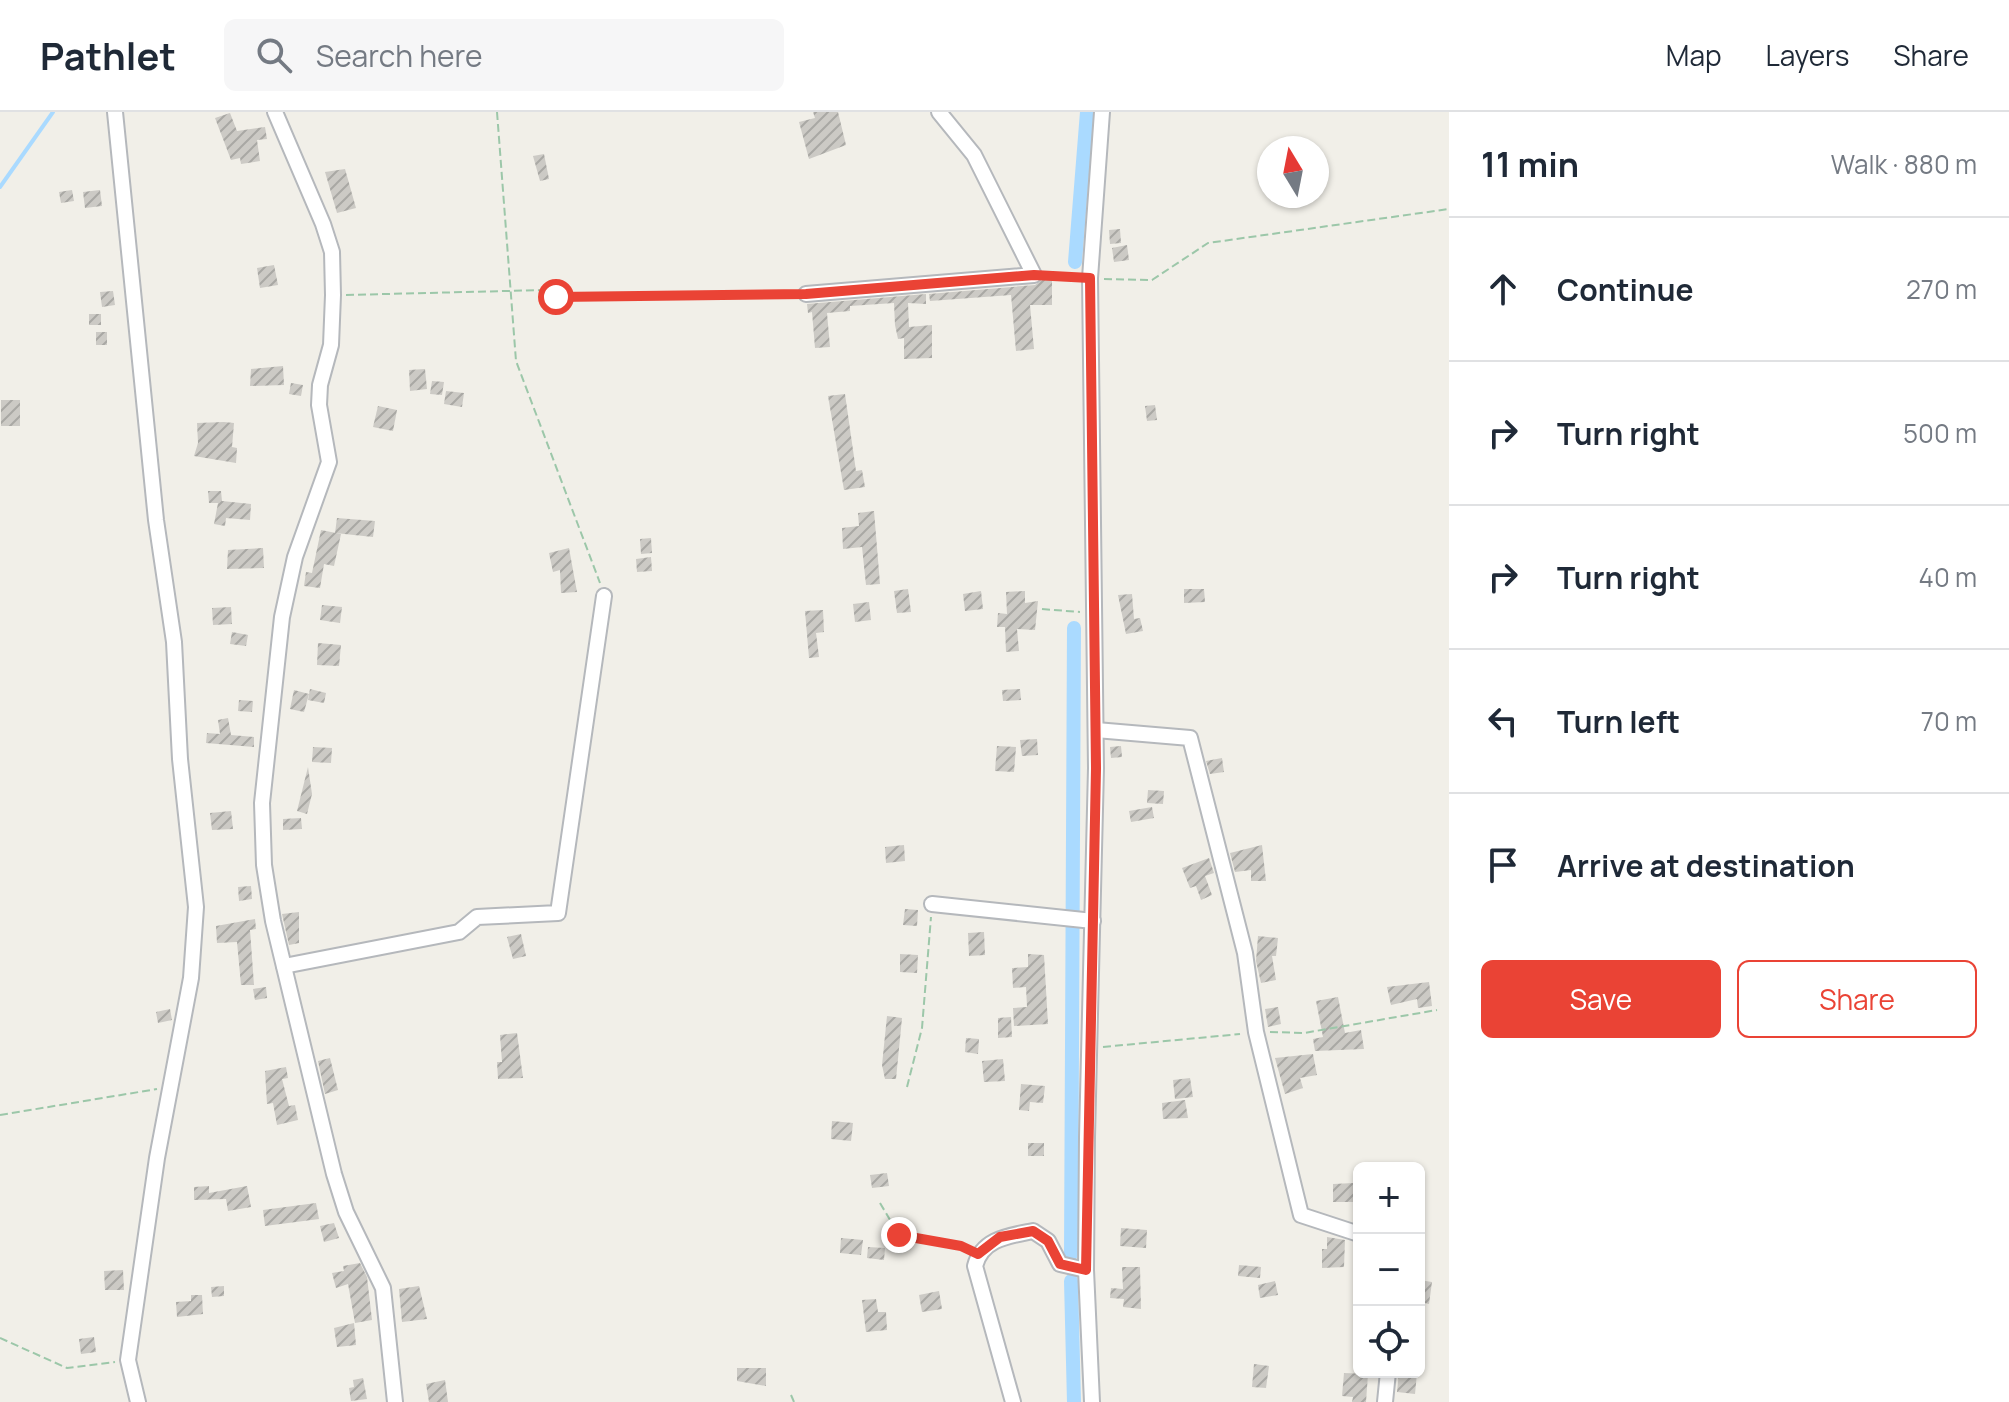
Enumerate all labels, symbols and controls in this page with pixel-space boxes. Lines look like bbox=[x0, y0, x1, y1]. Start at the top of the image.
search box bbox=[224, 19, 784, 91]
text: Pathlet bbox=[40, 29, 176, 81]
icon: search bbox=[252, 33, 296, 77]
text: Search here bbox=[316, 35, 483, 76]
text: Map bbox=[1666, 36, 1722, 74]
text: Layers bbox=[1766, 36, 1849, 74]
text: Share bbox=[1893, 36, 1969, 74]
north arrow bbox=[1257, 136, 1329, 208]
text: 11 min bbox=[1481, 141, 1579, 187]
text: Walk · 880 m bbox=[1831, 146, 1977, 182]
icon: ahead bbox=[1481, 267, 1525, 311]
text: Continue bbox=[1557, 269, 1693, 310]
text: 270 m bbox=[1906, 271, 1977, 307]
route start bbox=[538, 279, 574, 315]
icon: right bbox=[1481, 411, 1525, 455]
text: Turn right bbox=[1557, 413, 1700, 454]
text: 500 m bbox=[1903, 415, 1977, 451]
icon: right bbox=[1481, 555, 1525, 599]
text: Turn right bbox=[1557, 557, 1700, 598]
text: 40 m bbox=[1919, 559, 1977, 595]
icon: left bbox=[1481, 699, 1525, 743]
text: Turn left bbox=[1557, 701, 1680, 742]
text: 70 m bbox=[1921, 703, 1977, 739]
icon: arrive bbox=[1481, 843, 1525, 887]
text: Arrive at destination bbox=[1557, 845, 1855, 886]
button: Save bbox=[1481, 960, 1721, 1038]
button: Share bbox=[1737, 960, 1977, 1038]
map controls bbox=[1353, 1162, 1425, 1378]
button: + bbox=[1353, 1162, 1425, 1234]
route end bbox=[881, 1217, 917, 1253]
button: − bbox=[1353, 1234, 1425, 1306]
button: locate bbox=[1353, 1306, 1425, 1378]

